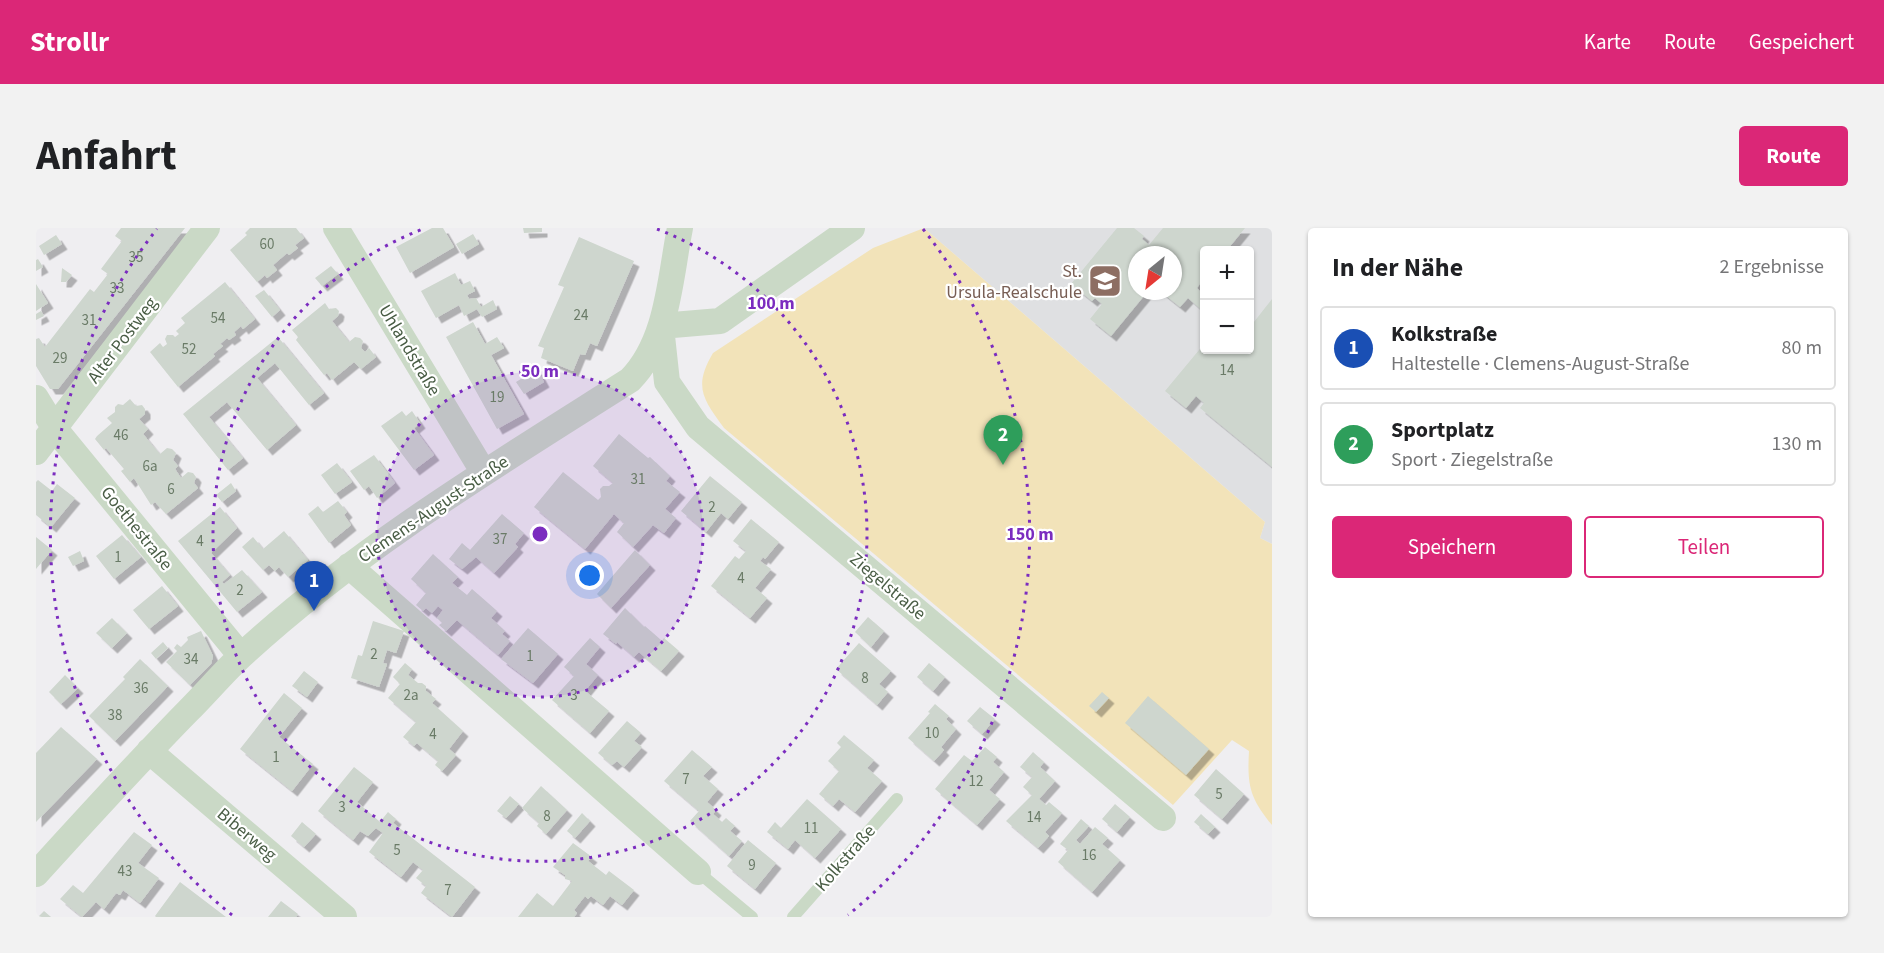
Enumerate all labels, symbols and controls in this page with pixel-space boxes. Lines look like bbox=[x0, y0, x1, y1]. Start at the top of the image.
text: Strollr bbox=[30, 22, 109, 62]
text: Karte bbox=[1584, 27, 1631, 57]
text: Route bbox=[1664, 27, 1716, 57]
text: Gespeichert bbox=[1749, 27, 1854, 57]
text: Anfahrt bbox=[36, 126, 177, 186]
button: Route bbox=[1739, 126, 1848, 186]
house number: 60 bbox=[260, 234, 274, 255]
north arrow bbox=[1128, 246, 1182, 300]
map controls bbox=[1200, 246, 1254, 354]
button: + bbox=[1200, 246, 1254, 300]
house number: 35 bbox=[129, 247, 143, 268]
text: In der Nähe bbox=[1332, 249, 1463, 286]
text: 2 Ergebnisse bbox=[1719, 253, 1824, 281]
place label: St. Ursula-Realschule bbox=[946, 259, 1082, 305]
school or university icon: St. Ursula-Realschule bbox=[1087, 263, 1123, 299]
house number: 33 bbox=[110, 278, 124, 299]
text: 100 m bbox=[747, 291, 795, 316]
street label: Alter Postweg bbox=[82, 292, 163, 389]
street label: Uhlandstraße bbox=[372, 300, 447, 401]
button: − bbox=[1200, 300, 1254, 354]
house number: 24 bbox=[574, 305, 589, 326]
house number: 54 bbox=[211, 308, 226, 329]
house number: 31 bbox=[82, 310, 96, 331]
text: Kolkstraße bbox=[1391, 318, 1497, 350]
text: 1 bbox=[1348, 334, 1359, 362]
text: 80 m bbox=[1782, 334, 1822, 362]
house number: 52 bbox=[182, 339, 196, 360]
house number: 29 bbox=[53, 348, 67, 369]
text: Haltestelle · Clemens-August-Straße bbox=[1391, 350, 1689, 378]
text: 50 m bbox=[521, 359, 559, 384]
house number: 14 bbox=[1220, 360, 1235, 381]
house number: 19 bbox=[490, 387, 504, 408]
text: Sportplatz bbox=[1391, 414, 1494, 446]
pin: 2 bbox=[984, 416, 1022, 465]
house number: 46 bbox=[114, 425, 128, 446]
text: 2 bbox=[1348, 430, 1359, 458]
text: 130 m bbox=[1772, 430, 1822, 458]
text: Sport · Ziegelstraße bbox=[1391, 446, 1553, 474]
street label: Clemens-August-Straße bbox=[353, 450, 514, 569]
house number: 6a bbox=[142, 456, 158, 477]
house number: 31 bbox=[631, 469, 645, 490]
house number: 6 bbox=[167, 479, 175, 500]
street label: Goethestraße bbox=[95, 481, 178, 576]
house number: 2 bbox=[708, 497, 716, 518]
button: Speichern bbox=[1332, 516, 1572, 578]
button: Teilen bbox=[1584, 516, 1824, 578]
text: 150 m bbox=[1006, 522, 1054, 547]
centre of rings bbox=[530, 524, 550, 544]
house number: 37 bbox=[493, 529, 507, 550]
house number: 4 bbox=[196, 531, 204, 552]
house number: 1 bbox=[114, 547, 122, 568]
street label: Ziegelstraße bbox=[844, 547, 931, 626]
your location bbox=[575, 561, 604, 590]
pin: 1 bbox=[294, 562, 334, 611]
house number: 4 bbox=[737, 568, 745, 589]
house number: 2 bbox=[236, 580, 244, 601]
house number: 2 bbox=[370, 644, 378, 665]
house number: 1 bbox=[526, 646, 534, 667]
house number: 34 bbox=[184, 649, 199, 670]
house number: 8 bbox=[861, 668, 869, 689]
house number: 36 bbox=[134, 678, 148, 699]
house number: 2a bbox=[403, 685, 419, 706]
house number: 3 bbox=[570, 685, 578, 706]
house number: 38 bbox=[108, 705, 122, 726]
house number: 10 bbox=[925, 723, 939, 744]
house number: 4 bbox=[429, 724, 437, 745]
house number: 1 bbox=[272, 747, 280, 768]
house number: 7 bbox=[682, 769, 690, 790]
house number: 12 bbox=[969, 771, 983, 792]
house number: 5 bbox=[1215, 784, 1223, 805]
house number: 3 bbox=[338, 797, 346, 818]
street label: Biberweg bbox=[211, 802, 282, 867]
house number: 8 bbox=[543, 806, 551, 827]
house number: 14 bbox=[1027, 807, 1042, 828]
house number: 11 bbox=[804, 818, 818, 839]
street label: Kolkstraße bbox=[809, 820, 881, 897]
house number: 5 bbox=[393, 840, 401, 861]
house number: 16 bbox=[1082, 845, 1096, 866]
house number: 9 bbox=[748, 855, 756, 876]
house number: 43 bbox=[118, 861, 132, 882]
house number: 7 bbox=[444, 880, 452, 901]

